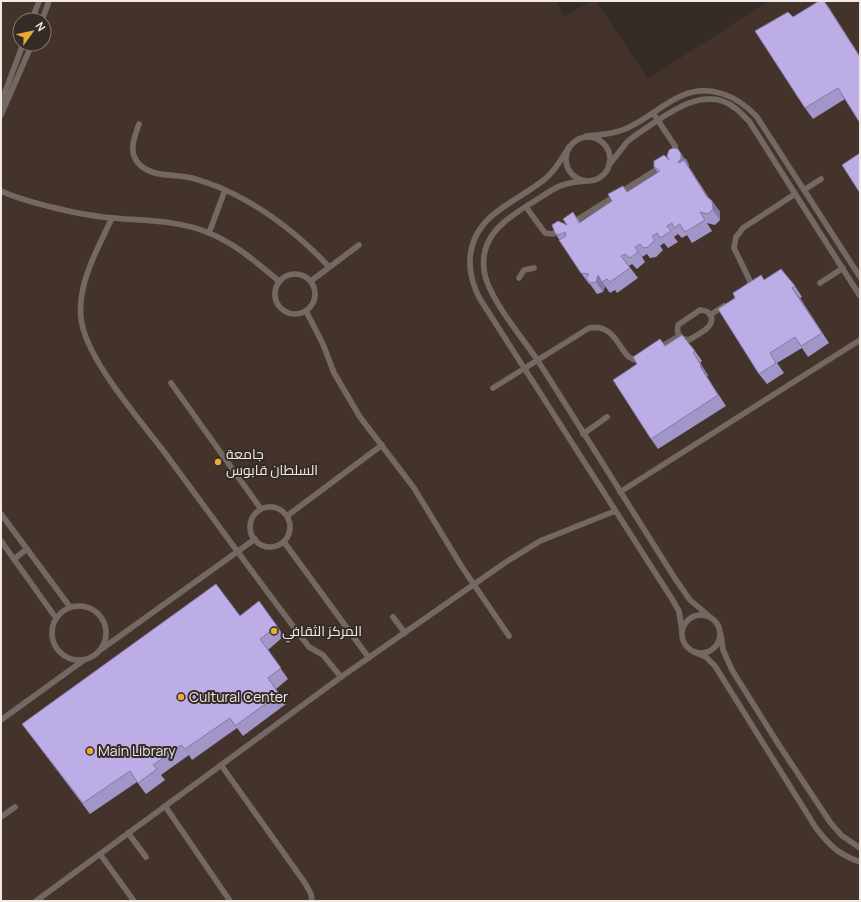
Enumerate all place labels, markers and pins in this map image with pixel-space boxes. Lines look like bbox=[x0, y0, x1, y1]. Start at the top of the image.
place label: جامعة السلطان قابوس bbox=[226, 444, 318, 479]
marker: جامعة السلطان قابوس bbox=[213, 457, 223, 467]
place label: المركز الثقافي bbox=[282, 621, 362, 643]
marker: المركز الثقافي bbox=[269, 626, 279, 636]
place label: Cultural Center bbox=[189, 687, 288, 706]
marker: Cultural Center bbox=[176, 692, 186, 702]
place label: Main Library bbox=[98, 741, 176, 760]
marker: Main Library bbox=[85, 746, 95, 756]

